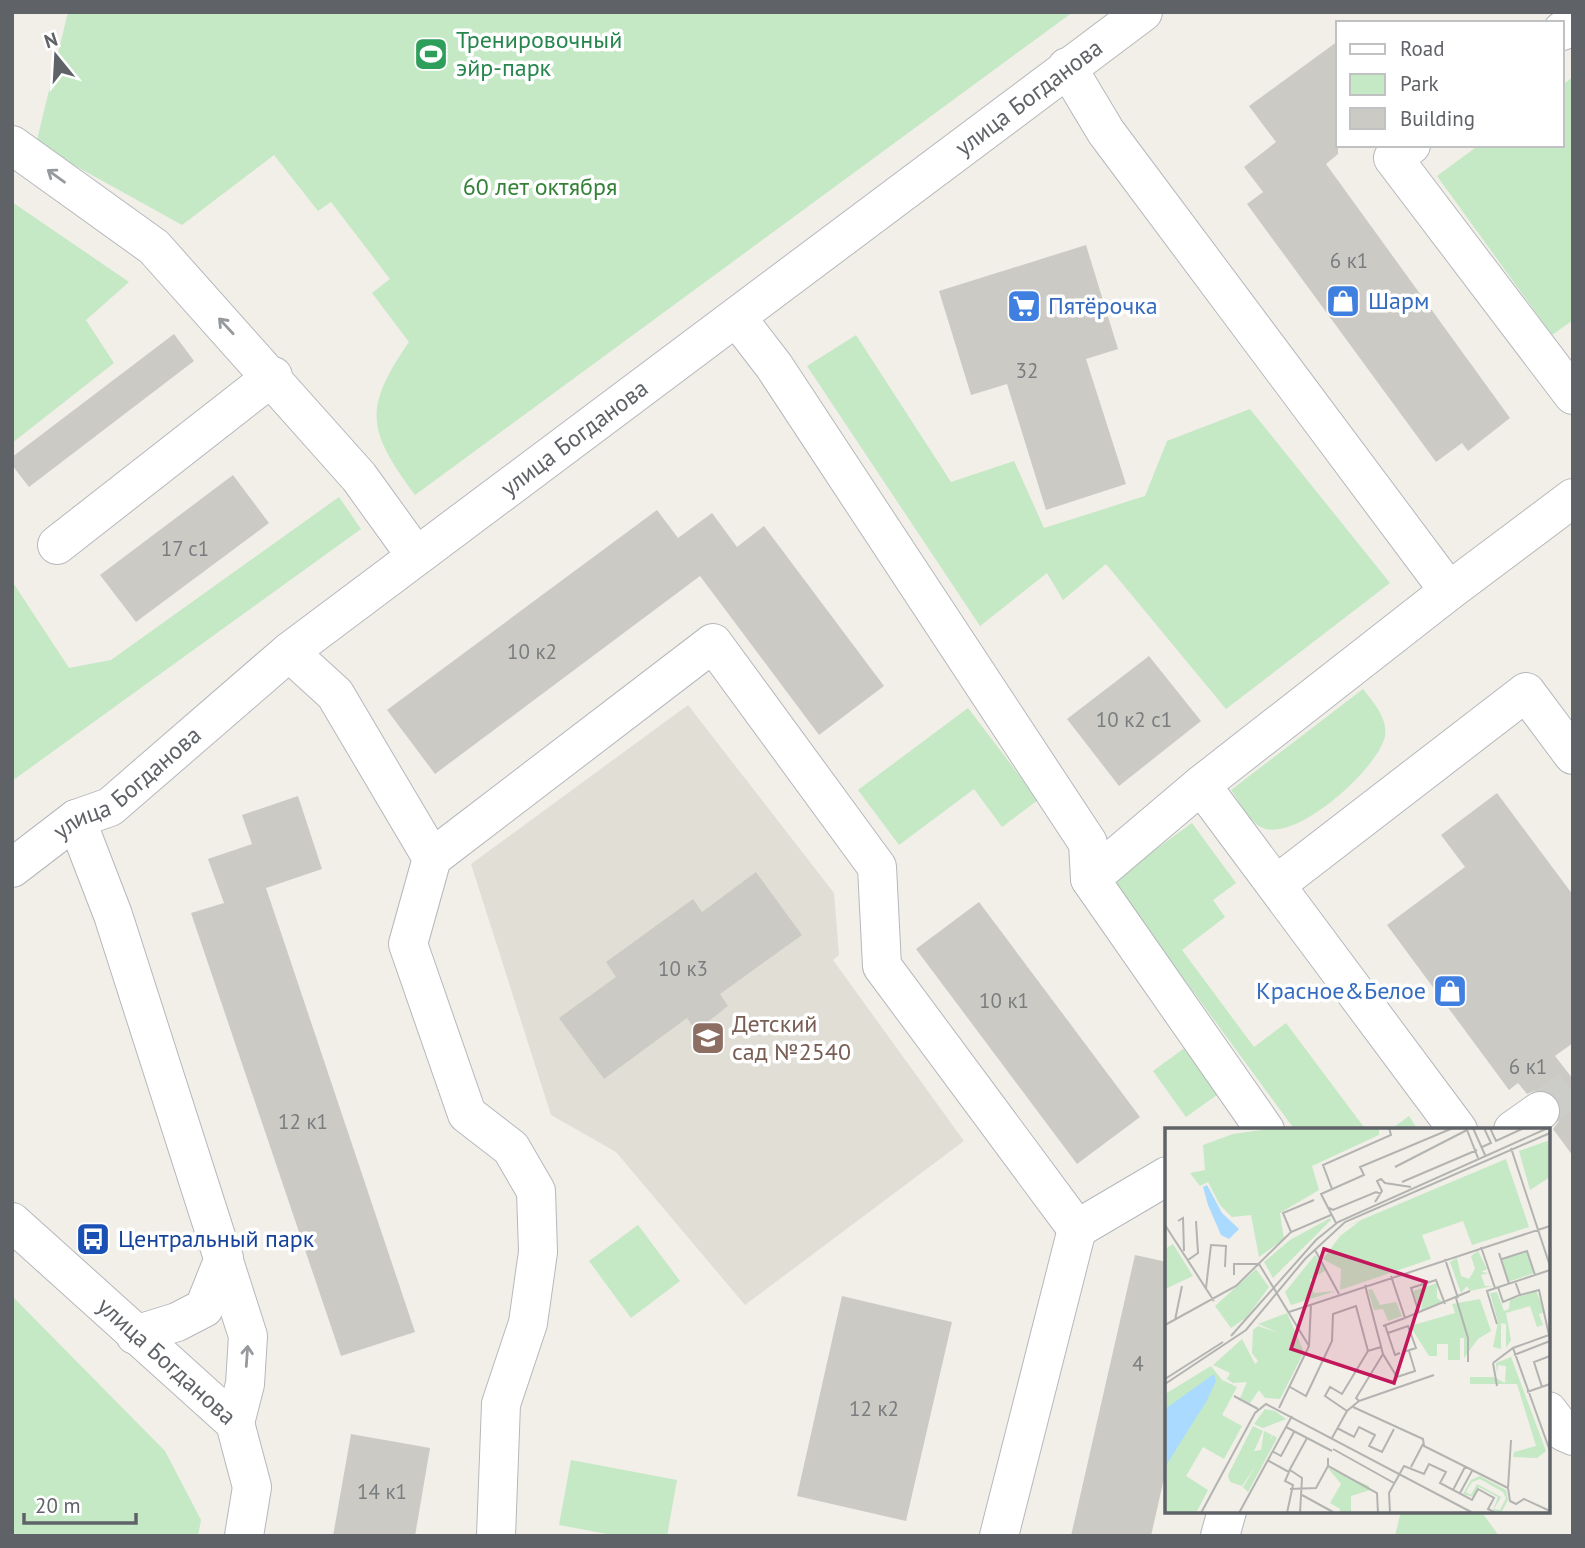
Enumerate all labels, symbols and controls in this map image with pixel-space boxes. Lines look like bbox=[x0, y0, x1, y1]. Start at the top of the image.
north arrow bbox=[21, 21, 91, 91]
legend bbox=[1336, 21, 1564, 147]
place label: Тренировочный эйр-парк bbox=[456, 24, 622, 83]
text: N bbox=[41, 26, 60, 53]
street label: улица Богданова bbox=[949, 32, 1109, 162]
sports icon: Тренировочный эйр-парк bbox=[412, 35, 450, 73]
text: Road bbox=[1400, 35, 1444, 62]
text: Park bbox=[1400, 70, 1439, 97]
text: Building bbox=[1400, 105, 1475, 132]
one-way arrow bbox=[47, 169, 66, 184]
park label: 60 лет октября bbox=[463, 171, 617, 202]
house number: 6 к1 bbox=[1330, 247, 1368, 274]
shop icon: Шарм bbox=[1324, 282, 1362, 320]
place label: Шарм bbox=[1368, 285, 1429, 316]
supermarket icon: Пятёрочка bbox=[1005, 287, 1043, 325]
place label: Пятёрочка bbox=[1048, 290, 1158, 321]
one-way arrow bbox=[218, 318, 235, 335]
house number: 32 bbox=[1016, 357, 1038, 384]
street label: улица Богданова bbox=[494, 372, 654, 503]
house number: 17 с1 bbox=[161, 535, 209, 562]
house number: 10 к2 bbox=[507, 638, 557, 665]
house number: 10 к2 с1 bbox=[1096, 706, 1172, 733]
street label: улица Богданова bbox=[47, 719, 207, 846]
house number: 10 к3 bbox=[658, 955, 708, 982]
shop icon: Красное&Белое bbox=[1431, 972, 1469, 1010]
place label: Красное&Белое bbox=[1256, 975, 1426, 1006]
house number: 10 к1 bbox=[979, 987, 1029, 1014]
place label: Детский сад №2540 bbox=[732, 1008, 851, 1067]
school or university icon: Детский сад №2540 bbox=[689, 1019, 727, 1057]
house number: 6 к1 bbox=[1509, 1053, 1547, 1080]
house number: 12 к1 bbox=[278, 1108, 328, 1135]
inset map bbox=[1165, 1128, 1550, 1513]
bus stop icon: Центральный парк bbox=[74, 1220, 112, 1258]
place label: Центральный парк bbox=[118, 1223, 315, 1254]
street label: улица Богданова bbox=[91, 1290, 243, 1432]
one-way arrow bbox=[241, 1345, 254, 1368]
house number: 4 bbox=[1132, 1350, 1144, 1377]
house number: 12 к2 bbox=[849, 1395, 899, 1422]
house number: 14 к1 bbox=[357, 1478, 407, 1505]
scale bar bbox=[24, 1482, 136, 1526]
text: 20 m bbox=[35, 1492, 81, 1519]

